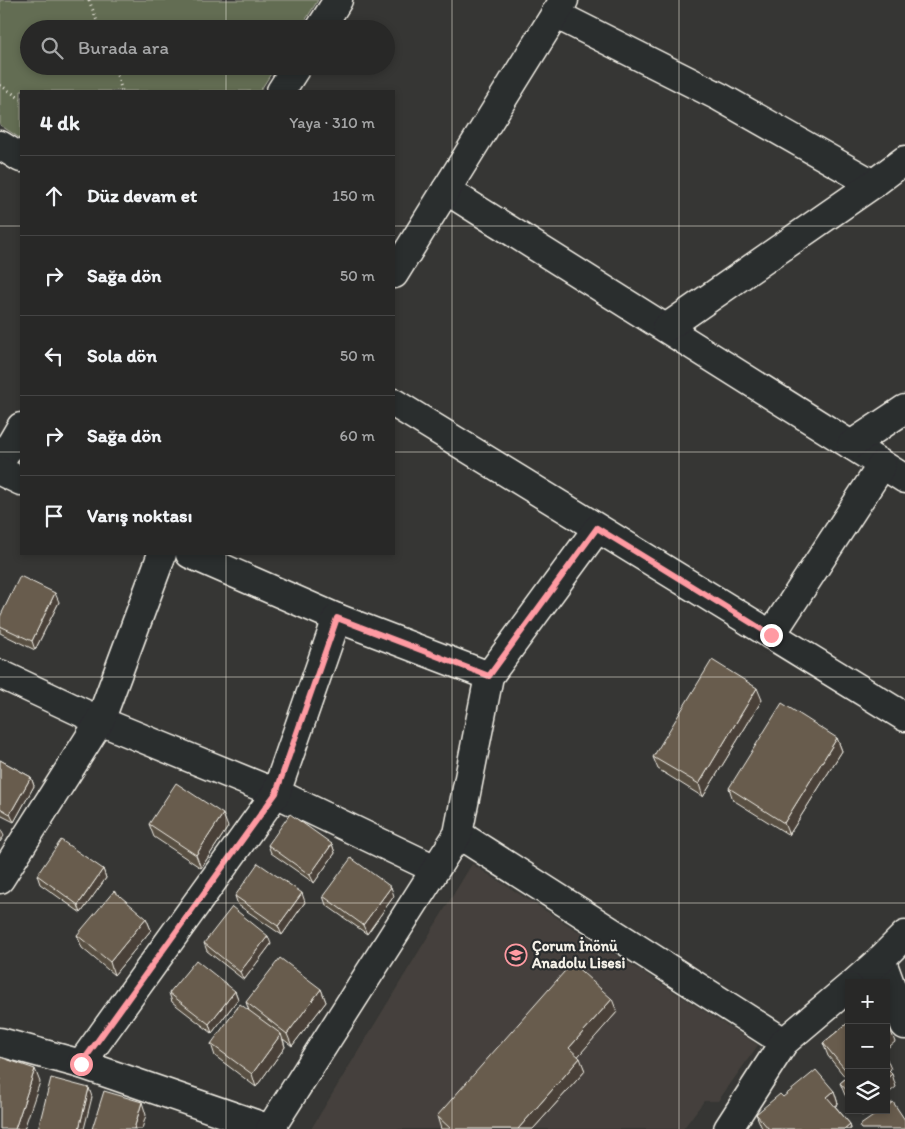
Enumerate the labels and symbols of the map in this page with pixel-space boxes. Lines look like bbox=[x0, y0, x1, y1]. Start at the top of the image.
route end bbox=[760, 624, 783, 647]
place label: Çorum İnönü Anadolu Lisesi bbox=[531, 937, 625, 972]
school or university icon: Çorum İnönü Anadolu Lisesi bbox=[504, 943, 528, 967]
route start bbox=[70, 1053, 93, 1076]

